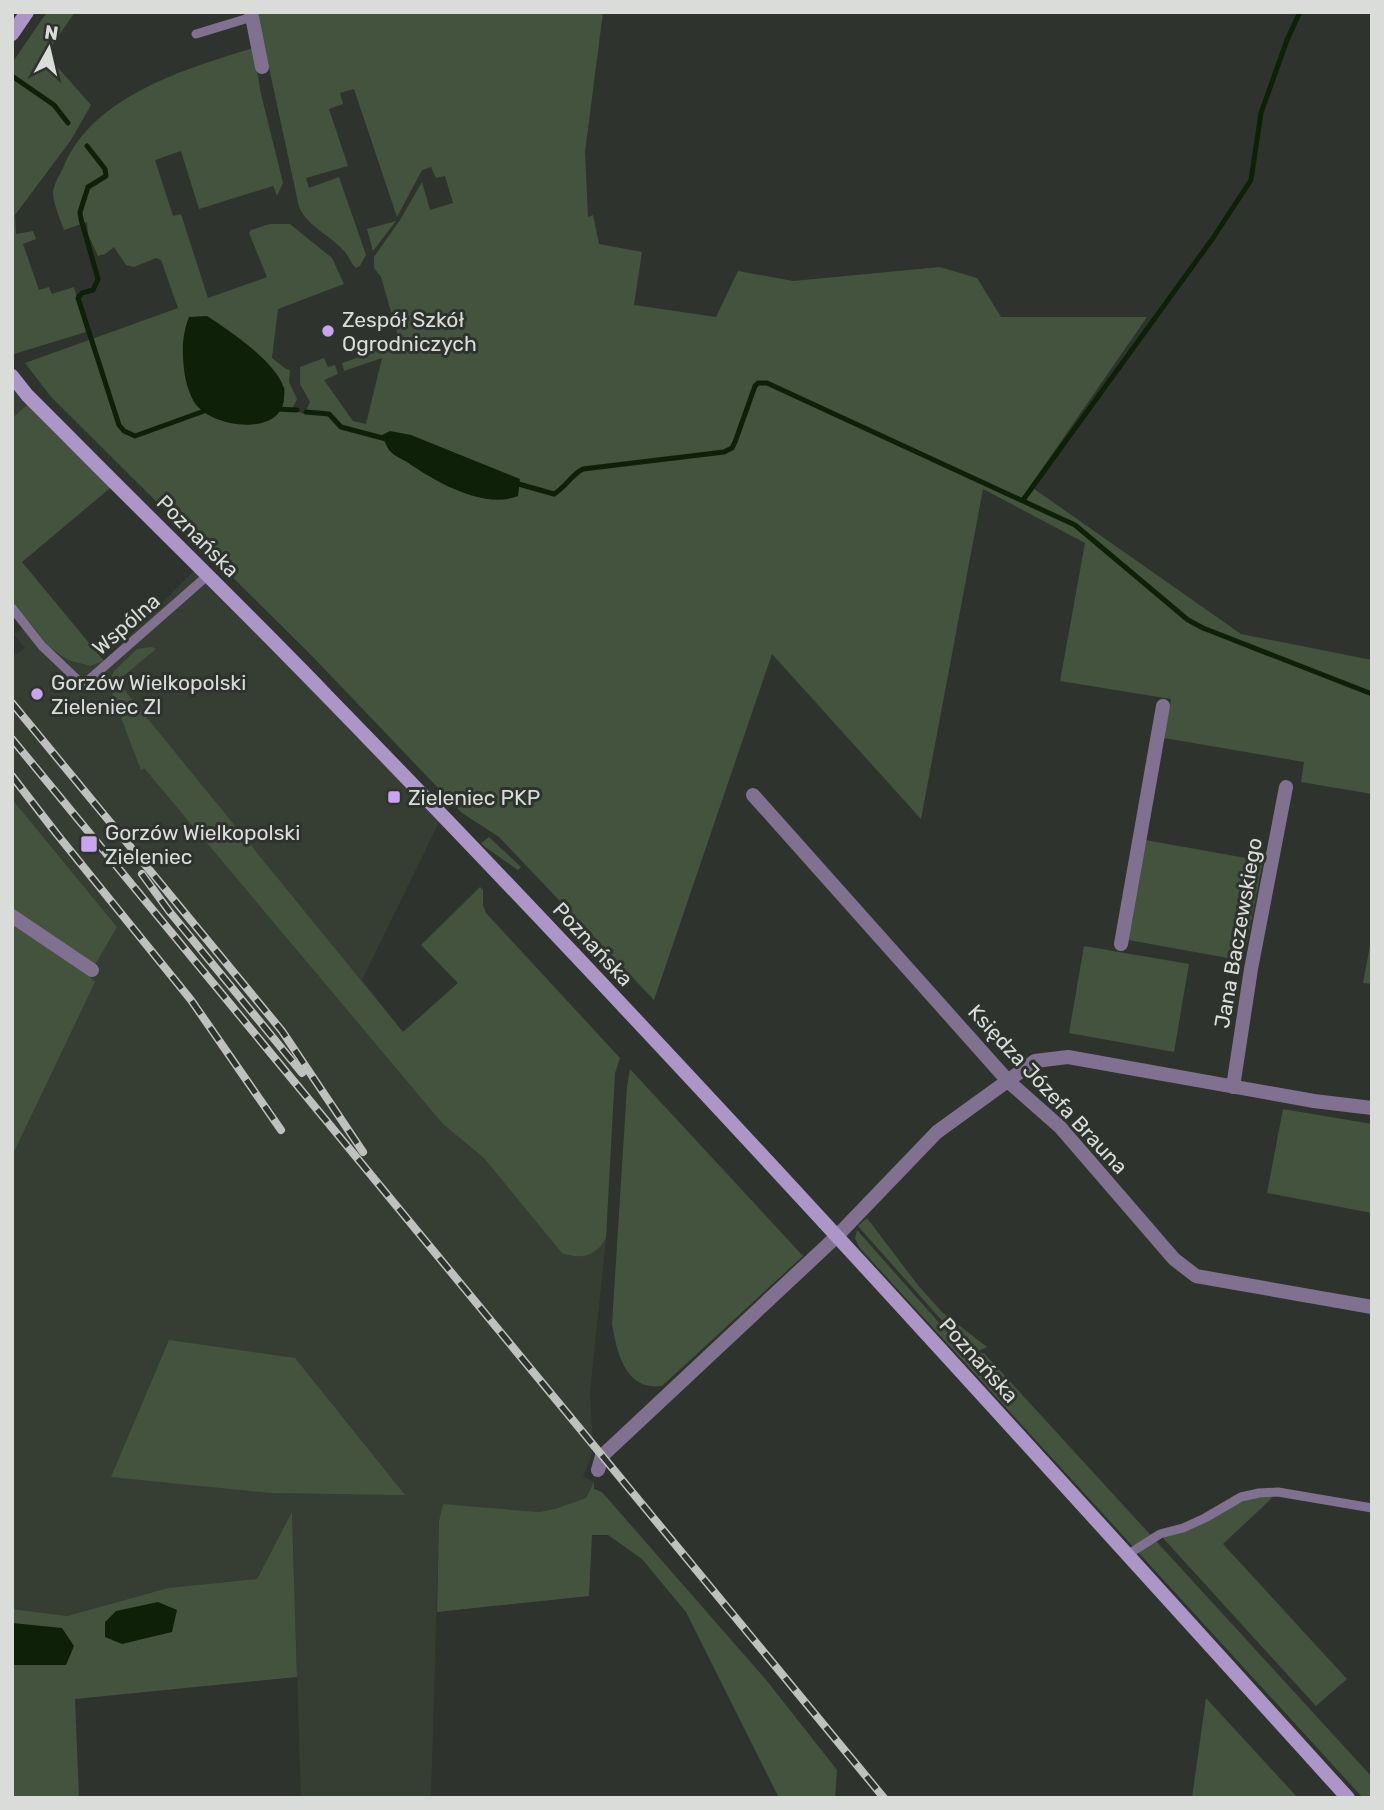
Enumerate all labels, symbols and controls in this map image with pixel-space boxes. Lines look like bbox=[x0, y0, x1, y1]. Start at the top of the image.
north arrow bbox=[14, 14, 84, 84]
text: N bbox=[43, 20, 60, 45]
place label: Zespół Szkół Ogrodniczych bbox=[342, 307, 477, 356]
marker: Zespół Szkół Ogrodniczych bbox=[320, 323, 336, 339]
street label: Poznańska bbox=[152, 490, 244, 582]
street label: Wspólna bbox=[87, 588, 165, 660]
place label: Gorzów Wielkopolski Zieleniec Zl bbox=[51, 670, 246, 719]
marker: Gorzów Wielkopolski Zieleniec Zl bbox=[29, 686, 45, 702]
place label: Zieleniec PKP bbox=[408, 785, 540, 810]
marker: Zieleniec PKP bbox=[386, 789, 402, 805]
place label: Gorzów Wielkopolski Zieleniec bbox=[105, 820, 300, 869]
marker: Gorzów Wielkopolski Zieleniec bbox=[79, 834, 99, 854]
street label: Jana Baczewskiego bbox=[1209, 836, 1267, 1030]
street label: Poznańska bbox=[548, 897, 638, 991]
street label: Księdza Józefa Brauna bbox=[963, 999, 1133, 1179]
street label: Poznańska bbox=[934, 1312, 1024, 1408]

